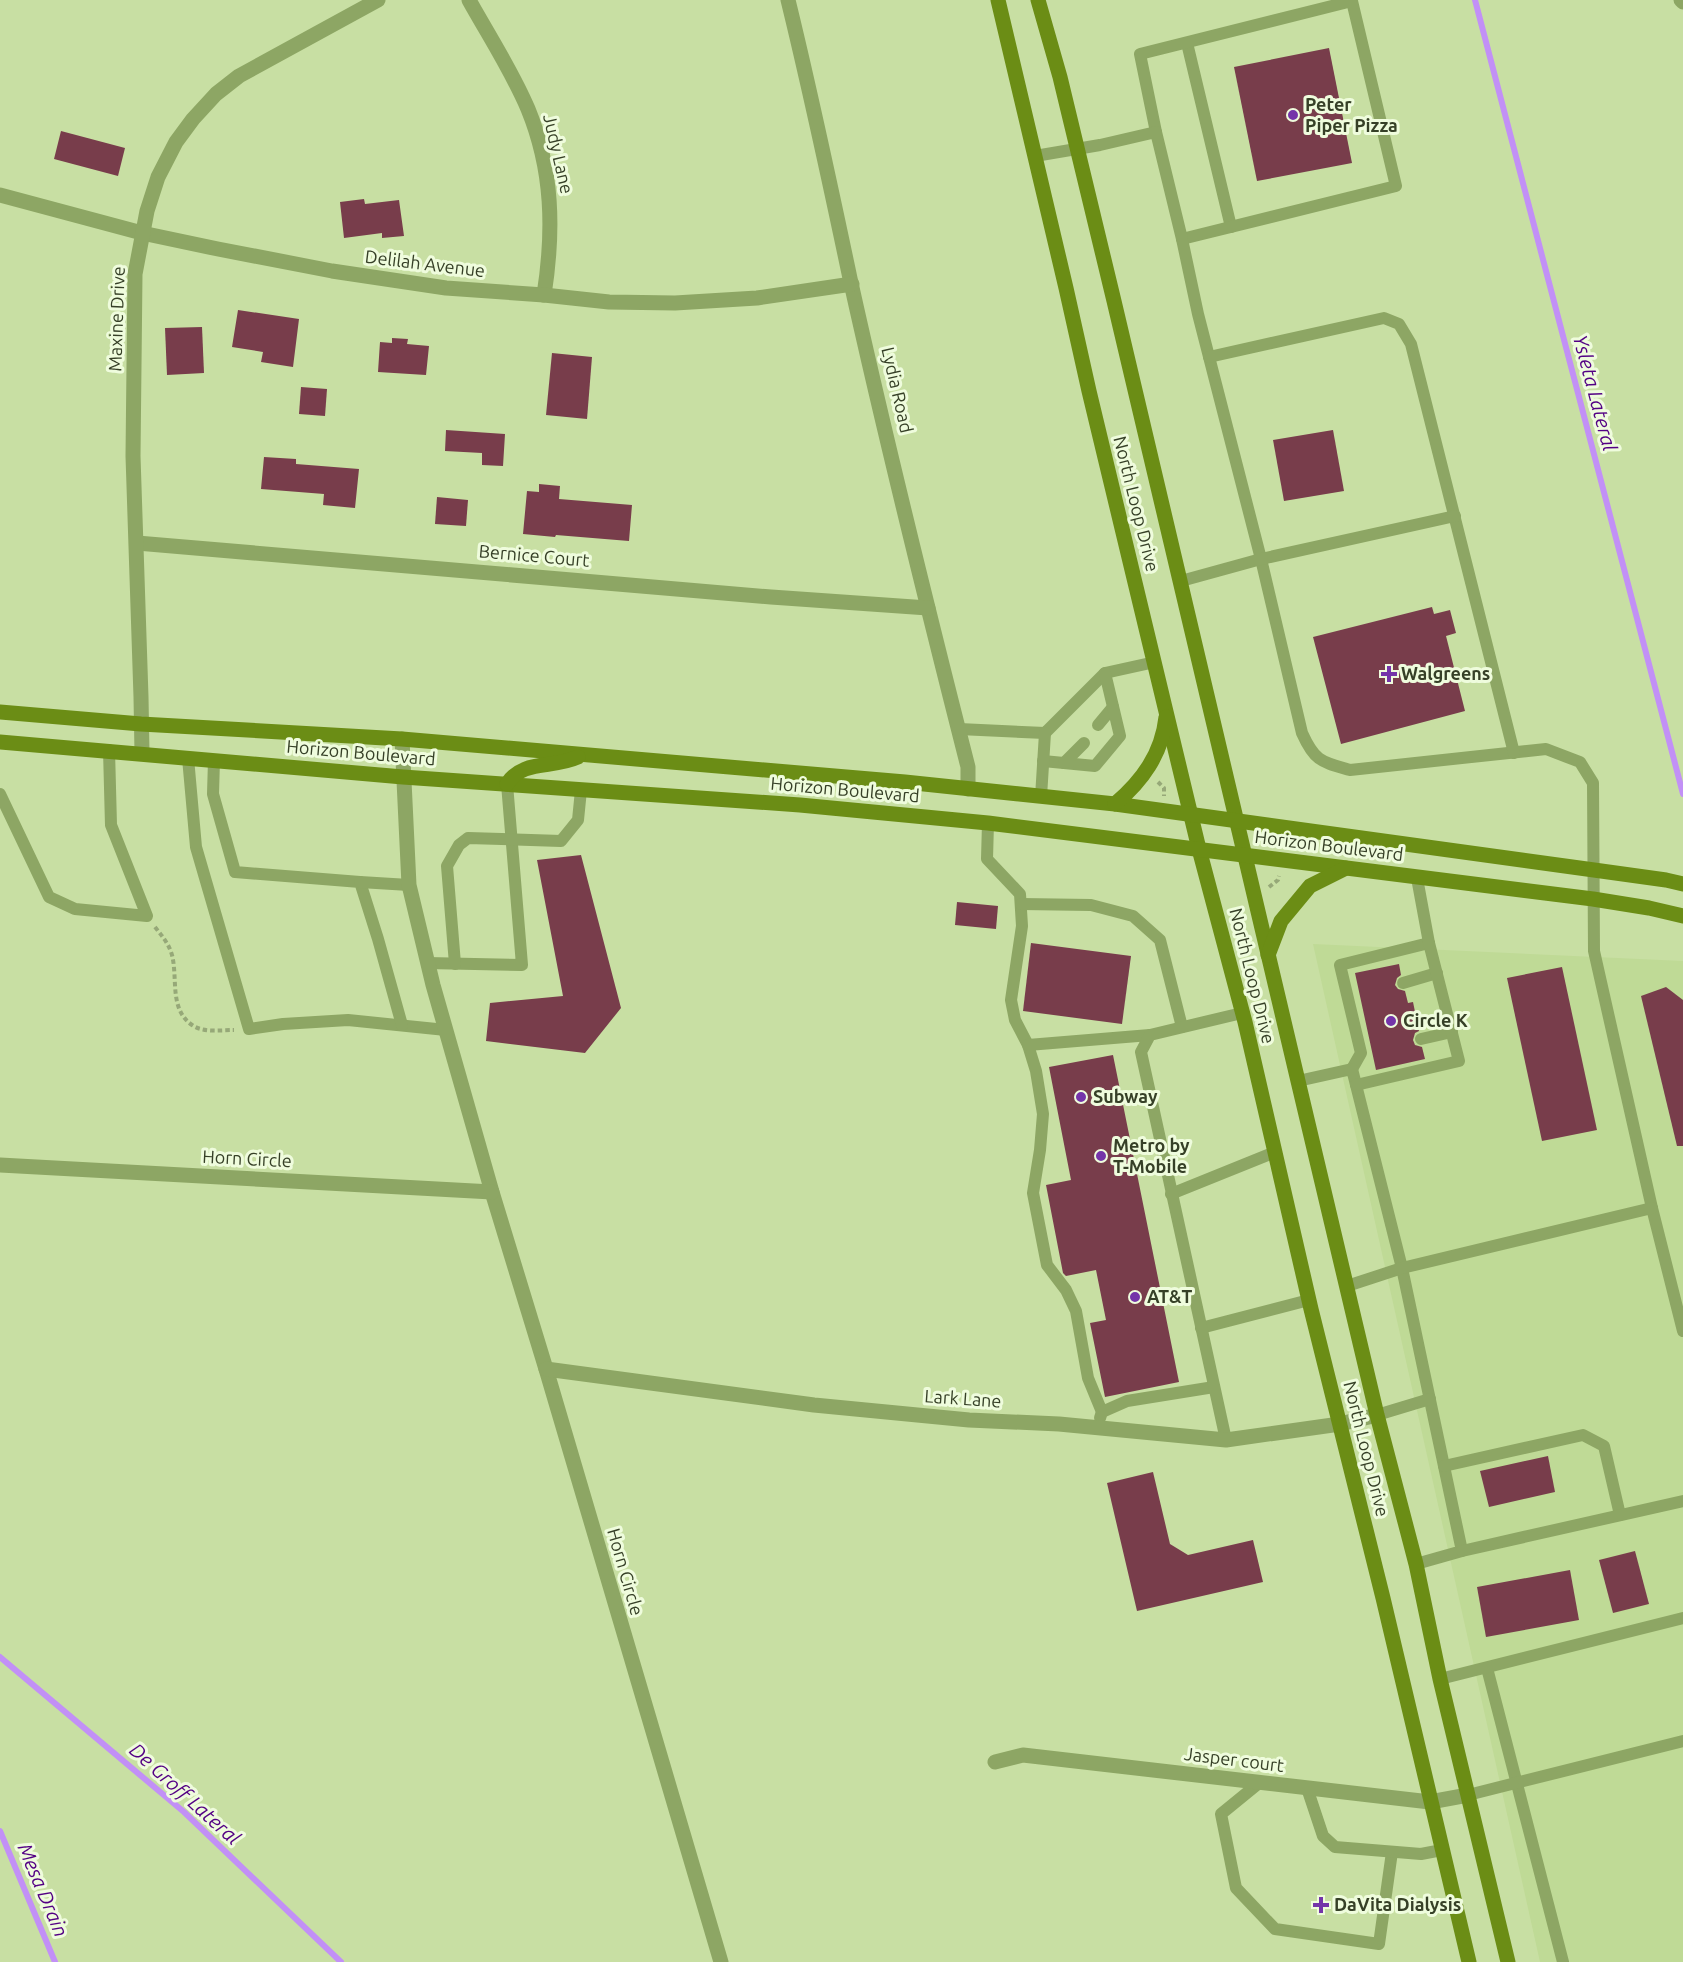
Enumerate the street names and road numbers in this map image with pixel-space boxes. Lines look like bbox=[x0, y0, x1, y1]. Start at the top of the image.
street label: Judy Lane bbox=[540, 112, 578, 196]
street label: Delilah Avenue bbox=[364, 246, 486, 280]
street label: Maxine Drive bbox=[104, 266, 128, 372]
street label: Lydia Road bbox=[878, 345, 918, 435]
street label: North Loop Drive bbox=[1110, 434, 1164, 574]
street label: Bernice Court bbox=[478, 540, 590, 570]
street label: Horizon Boulevard bbox=[286, 736, 436, 768]
street label: Horizon Boulevard bbox=[770, 773, 920, 805]
street label: Horizon Boulevard bbox=[1254, 826, 1405, 864]
street label: North Loop Drive bbox=[1226, 906, 1280, 1046]
street label: Horn Circle bbox=[202, 1146, 292, 1170]
street label: North Loop Drive bbox=[1340, 1379, 1394, 1519]
street label: Lark Lane bbox=[924, 1385, 1002, 1411]
street label: Horn Circle bbox=[604, 1526, 648, 1618]
street label: Jasper court bbox=[1183, 1743, 1285, 1775]

